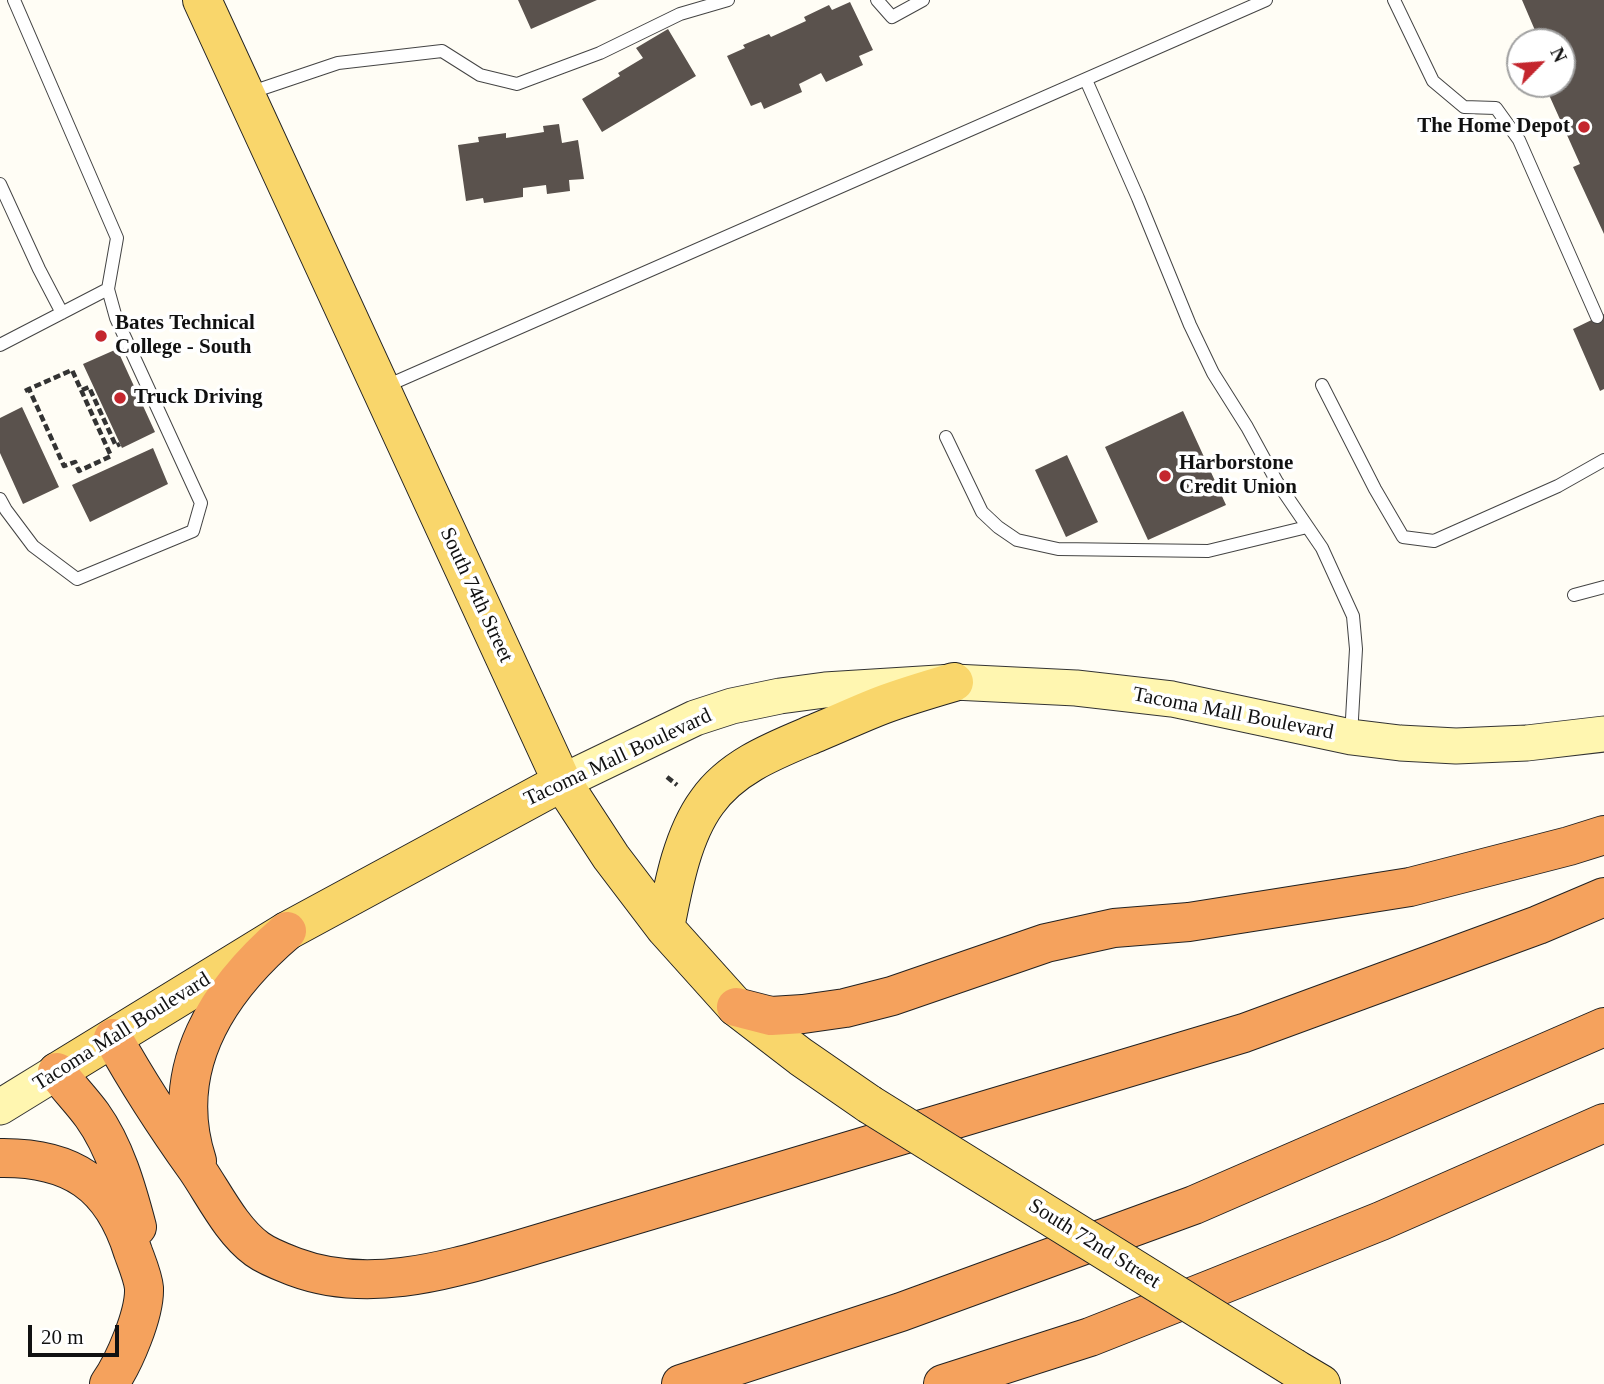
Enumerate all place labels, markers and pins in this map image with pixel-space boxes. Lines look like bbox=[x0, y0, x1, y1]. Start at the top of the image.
place label: The Home Depot bbox=[1417, 114, 1570, 140]
marker: The Home Depot bbox=[1576, 119, 1592, 135]
place label: Bates Technical College - South bbox=[115, 311, 255, 361]
marker: Bates Technical College - South bbox=[93, 328, 109, 344]
place label: Truck Driving bbox=[134, 385, 263, 411]
marker: Truck Driving bbox=[112, 390, 128, 406]
place label: Harborstone Credit Union bbox=[1179, 451, 1297, 501]
marker: Harborstone Credit Union bbox=[1157, 468, 1173, 484]

